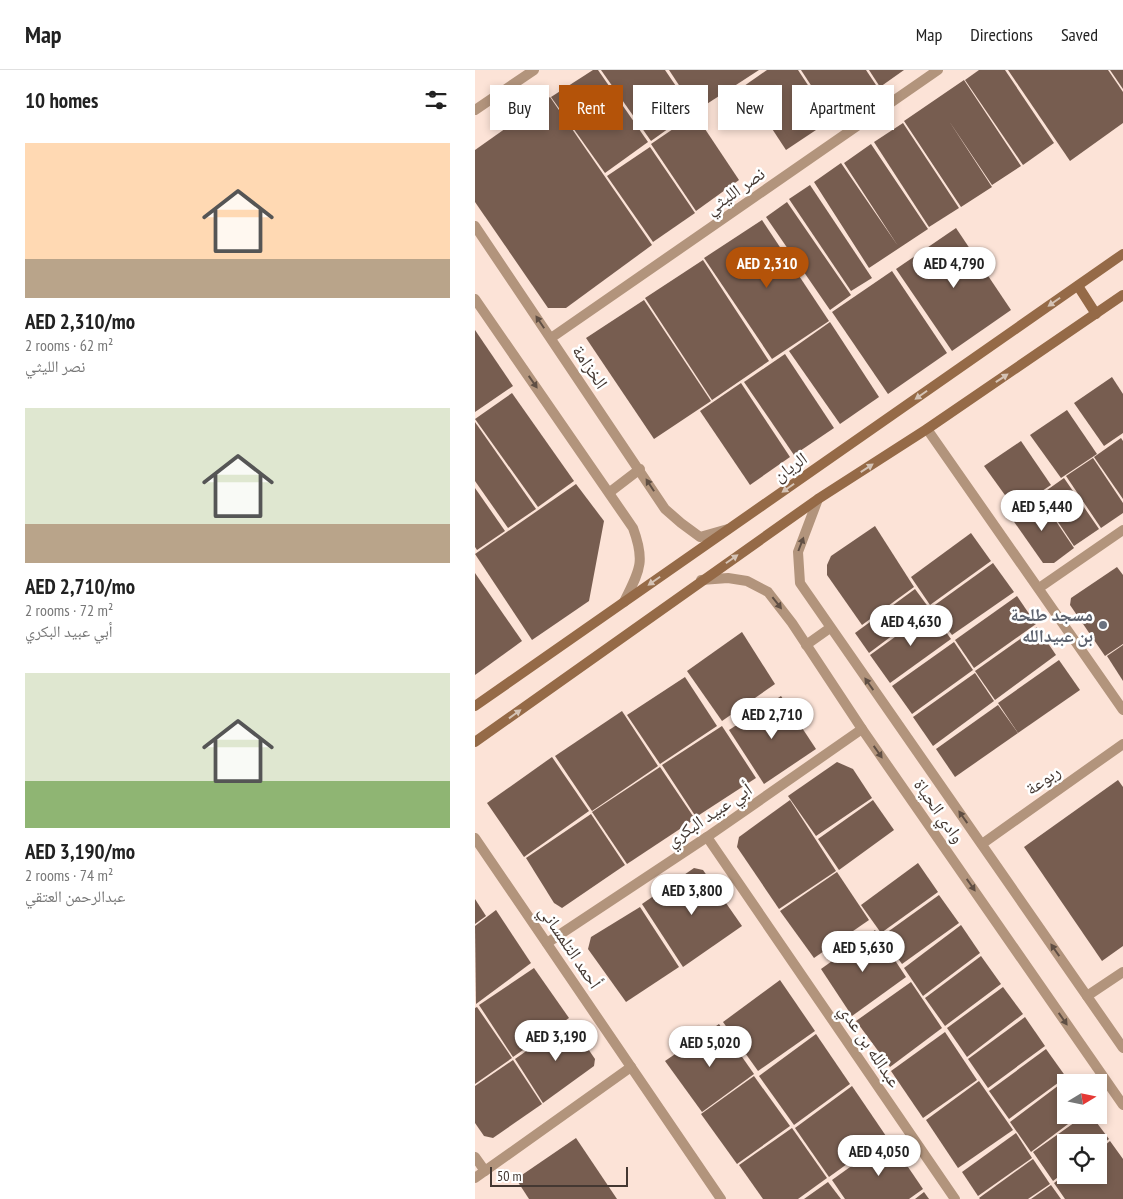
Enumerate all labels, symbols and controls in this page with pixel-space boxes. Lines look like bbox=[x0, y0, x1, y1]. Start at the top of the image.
text: Map bbox=[25, 19, 62, 50]
text: Map bbox=[916, 23, 942, 46]
text: Directions bbox=[970, 23, 1033, 46]
text: Saved bbox=[1061, 23, 1098, 46]
chip: Buy bbox=[490, 85, 549, 130]
chip: Rent bbox=[559, 85, 623, 130]
chip: Filters bbox=[633, 85, 708, 130]
chip: New bbox=[718, 85, 782, 130]
chip: Apartment bbox=[792, 85, 894, 130]
icon: filters bbox=[422, 86, 450, 114]
text: 10 homes bbox=[25, 87, 98, 114]
street label: نصر الليثي bbox=[700, 162, 771, 222]
icon: home bbox=[193, 176, 283, 266]
pin: AED 2,310 bbox=[710, 246, 824, 289]
pin: AED 4,790 bbox=[897, 246, 1011, 289]
text: AED 2,310 bbox=[737, 253, 797, 273]
text: AED 4,790 bbox=[924, 253, 984, 273]
one-way arrow bbox=[1047, 297, 1061, 307]
text: AED 2,310/mo bbox=[25, 308, 135, 335]
one-way arrow bbox=[535, 315, 545, 329]
text: 2 rooms · 62 m² bbox=[25, 335, 113, 355]
street label: الخزامة bbox=[567, 340, 613, 393]
text: نصر الليثي bbox=[25, 356, 85, 376]
one-way arrow bbox=[996, 373, 1009, 383]
one-way arrow bbox=[528, 376, 538, 389]
one-way arrow bbox=[914, 390, 928, 400]
icon: home bbox=[193, 441, 283, 531]
street label: الريان bbox=[768, 447, 811, 487]
one-way arrow bbox=[860, 463, 873, 472]
one-way arrow bbox=[646, 479, 655, 492]
one-way arrow bbox=[781, 483, 794, 493]
pin: AED 5,440 bbox=[985, 490, 1099, 532]
text: AED 5,440 bbox=[1012, 496, 1072, 516]
one-way arrow bbox=[798, 536, 805, 551]
one-way arrow bbox=[725, 554, 739, 564]
text: AED 2,710/mo bbox=[25, 573, 135, 600]
one-way arrow bbox=[647, 576, 661, 586]
one-way arrow bbox=[771, 596, 782, 609]
text: 2 rooms · 72 m² bbox=[25, 600, 113, 620]
place label: مسجد طلحة بن عبيدالله bbox=[1011, 603, 1093, 647]
pin: AED 4,630 bbox=[854, 604, 968, 647]
text: AED 4,630 bbox=[881, 611, 941, 631]
marker: مسجد طلحة بن عبيدالله bbox=[1097, 619, 1109, 631]
text: أبي عبيد البكري bbox=[25, 621, 113, 641]
one-way arrow bbox=[864, 677, 874, 691]
pin: AED 2,710 bbox=[715, 698, 829, 740]
text: AED 2,710 bbox=[742, 704, 802, 724]
icon: home bbox=[193, 706, 283, 796]
one-way arrow bbox=[508, 709, 521, 719]
one-way arrow bbox=[873, 745, 883, 759]
street label: ربوعة bbox=[1021, 759, 1065, 800]
street label: وادي الحياة bbox=[906, 774, 970, 849]
street label: أبي عبيد البكري bbox=[661, 777, 758, 855]
one-way arrow bbox=[958, 810, 968, 824]
text: AED 3,190/mo bbox=[25, 838, 135, 865]
text: 2 rooms · 74 m² bbox=[25, 865, 113, 885]
pin: AED 3,800 bbox=[635, 874, 749, 916]
one-way arrow bbox=[966, 879, 976, 892]
text: AED 3,800 bbox=[662, 880, 722, 900]
text: عبدالرحمن العتقي bbox=[25, 886, 125, 906]
street label: أحمد التلمساني bbox=[531, 901, 607, 995]
pin: AED 5,630 bbox=[806, 930, 920, 973]
text: AED 5,630 bbox=[833, 937, 893, 957]
one-way arrow bbox=[1051, 943, 1060, 957]
street label: عبدالله بن عدي bbox=[831, 1000, 907, 1094]
one-way arrow bbox=[1058, 1012, 1068, 1026]
pin: AED 3,190 bbox=[499, 1020, 613, 1062]
text: AED 3,190 bbox=[526, 1026, 586, 1046]
pin: AED 5,020 bbox=[653, 1026, 767, 1068]
text: AED 5,020 bbox=[680, 1032, 740, 1052]
north arrow bbox=[1057, 1074, 1107, 1124]
map controls bbox=[1057, 1074, 1107, 1184]
pin: AED 4,050 bbox=[822, 1134, 936, 1177]
button: locate bbox=[1057, 1134, 1107, 1184]
text: AED 4,050 bbox=[849, 1141, 909, 1161]
scale bar bbox=[490, 1164, 627, 1187]
text: 50 m bbox=[497, 1167, 522, 1185]

